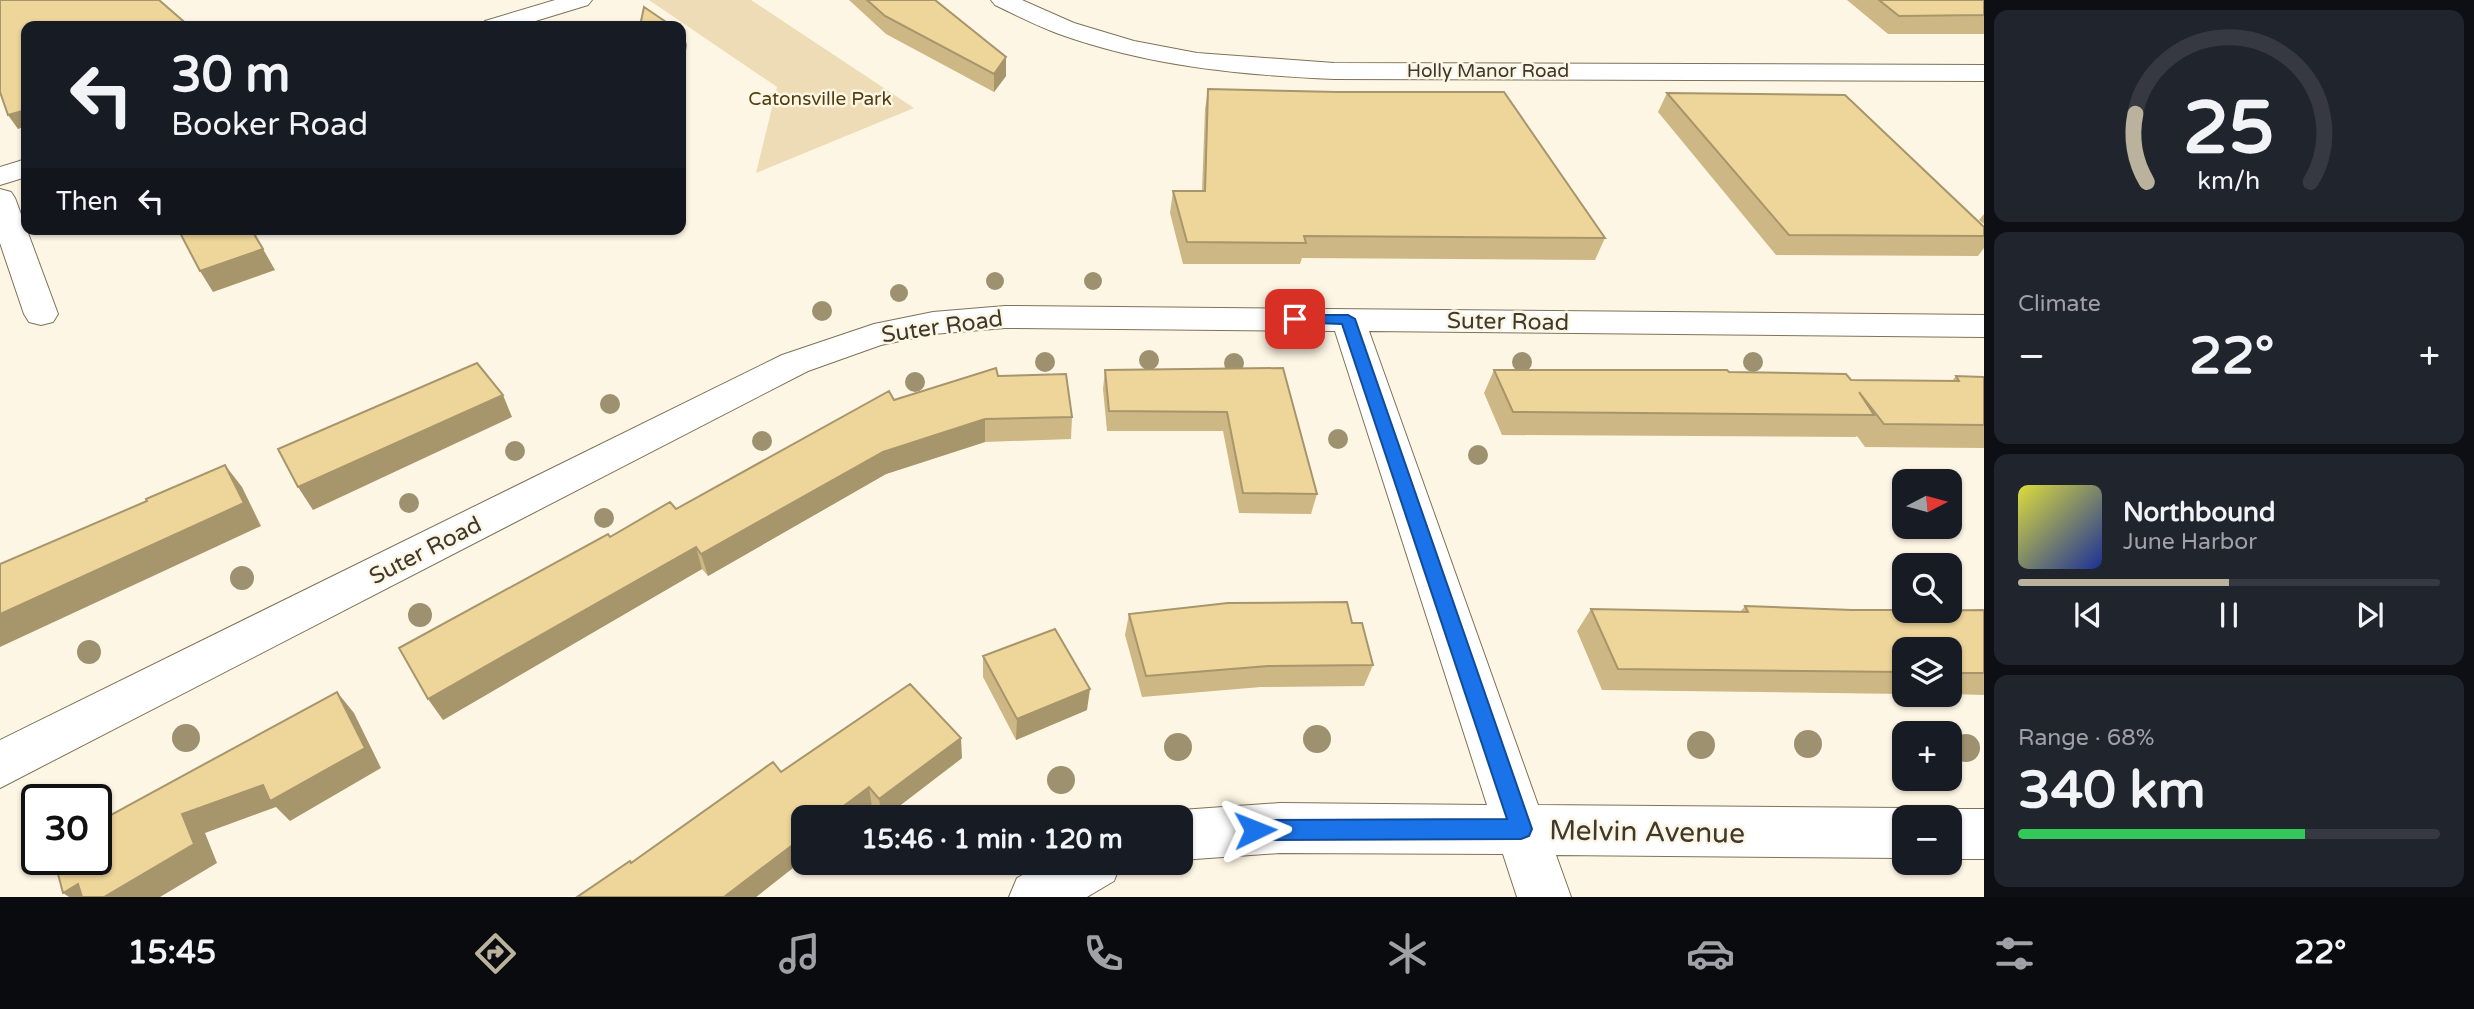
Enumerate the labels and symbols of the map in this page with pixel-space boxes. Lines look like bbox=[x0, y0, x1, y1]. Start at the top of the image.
street label: Holly Manor Road bbox=[1407, 60, 1569, 82]
park label: Catonsville Park bbox=[748, 88, 892, 110]
pin bbox=[1265, 289, 1325, 349]
street label: Suter Road bbox=[880, 305, 1005, 349]
street label: Suter Road bbox=[1447, 307, 1569, 337]
north arrow bbox=[1892, 469, 1962, 539]
street label: Suter Road bbox=[365, 511, 486, 591]
speed limit sign: 30 bbox=[21, 784, 112, 875]
position arrow bbox=[1218, 793, 1292, 867]
street label: Melvin Avenue bbox=[1549, 813, 1745, 851]

